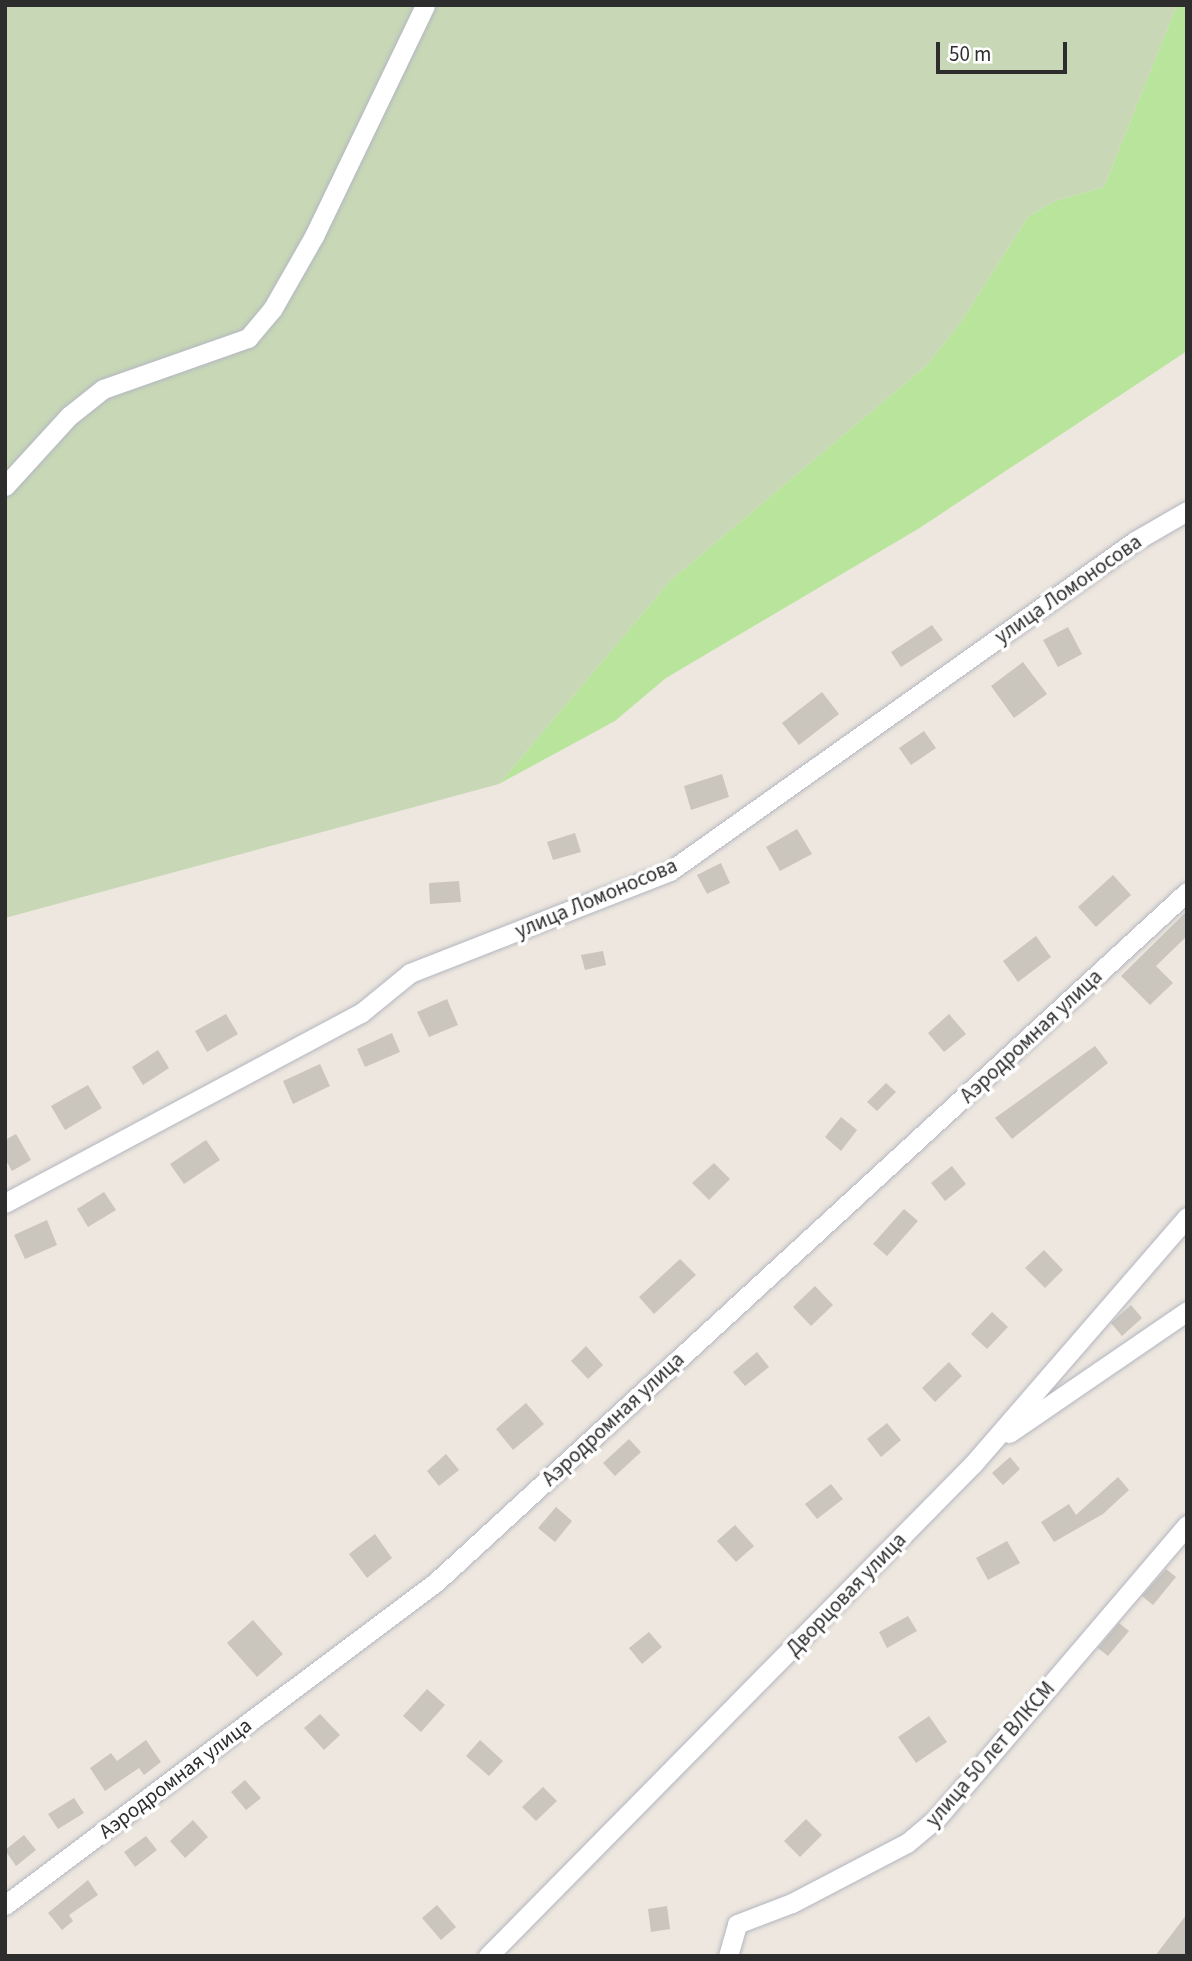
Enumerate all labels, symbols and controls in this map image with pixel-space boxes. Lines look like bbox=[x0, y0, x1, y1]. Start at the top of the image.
scale bar bbox=[940, 28, 1071, 72]
text: 50 m bbox=[949, 39, 991, 69]
street label: улица Ломоносова bbox=[990, 529, 1146, 649]
street label: улица Ломоносова bbox=[511, 853, 681, 943]
street label: Аэродромная улица bbox=[955, 964, 1107, 1108]
street label: Аэродромная улица bbox=[537, 1347, 689, 1491]
street label: Дворцовая улица bbox=[781, 1527, 911, 1661]
street label: улица 50 лет ВЛКСМ bbox=[920, 1676, 1060, 1832]
street label: Аэродромная улица bbox=[94, 1712, 256, 1844]

